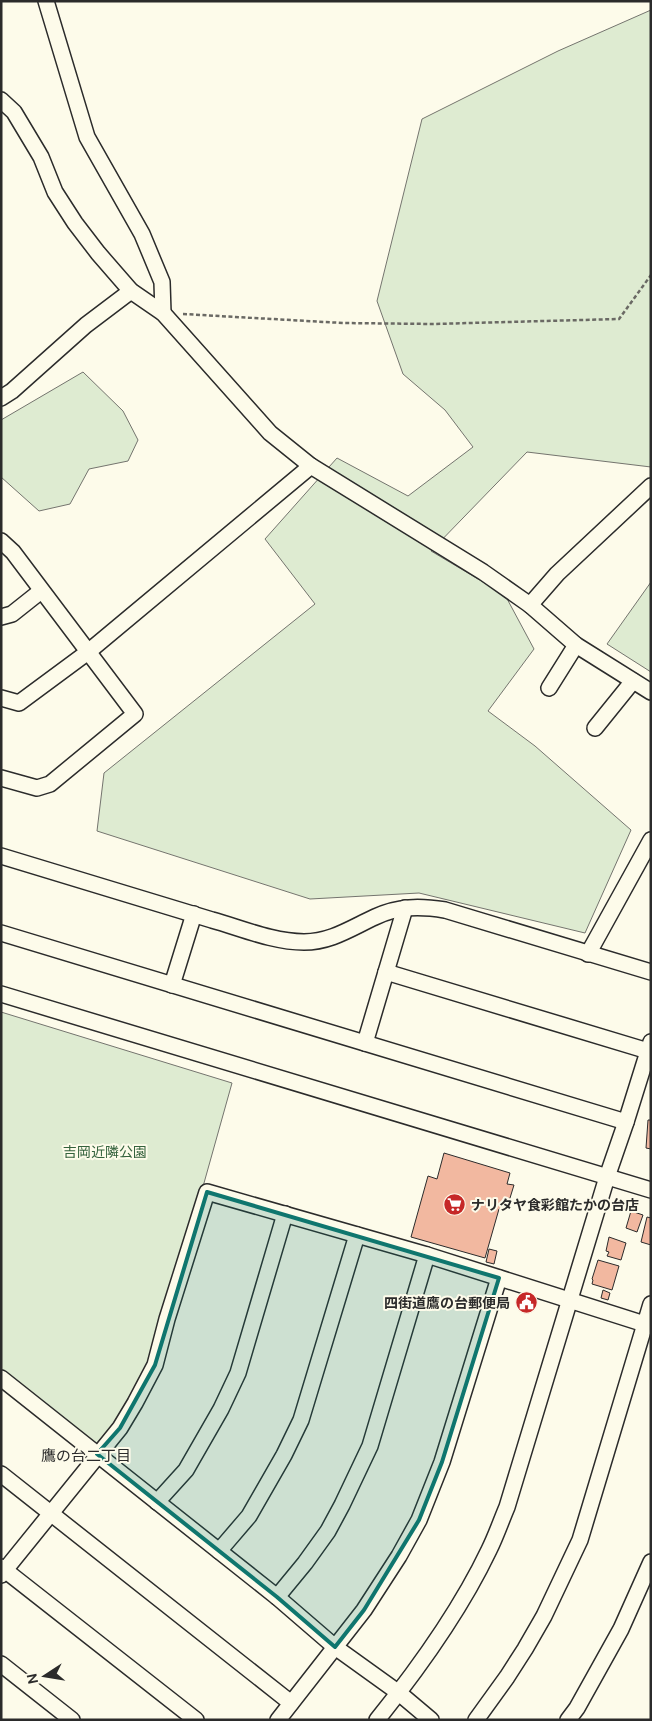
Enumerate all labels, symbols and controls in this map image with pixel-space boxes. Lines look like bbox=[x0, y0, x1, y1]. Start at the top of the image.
park label: 吉岡近隣公園 bbox=[63, 1143, 147, 1161]
supermarket icon: ナリタヤ食彩館たかの台店 bbox=[443, 1193, 467, 1217]
place label: ナリタヤ食彩館たかの台店 bbox=[471, 1196, 639, 1214]
public building icon: 四街道鷹の台郵便局 bbox=[514, 1291, 538, 1315]
place label: 四街道鷹の台郵便局 bbox=[384, 1294, 510, 1312]
district label: 鷹の台二丁目 bbox=[41, 1446, 131, 1466]
north arrow bbox=[20, 1651, 70, 1701]
text: N bbox=[22, 1672, 42, 1686]

